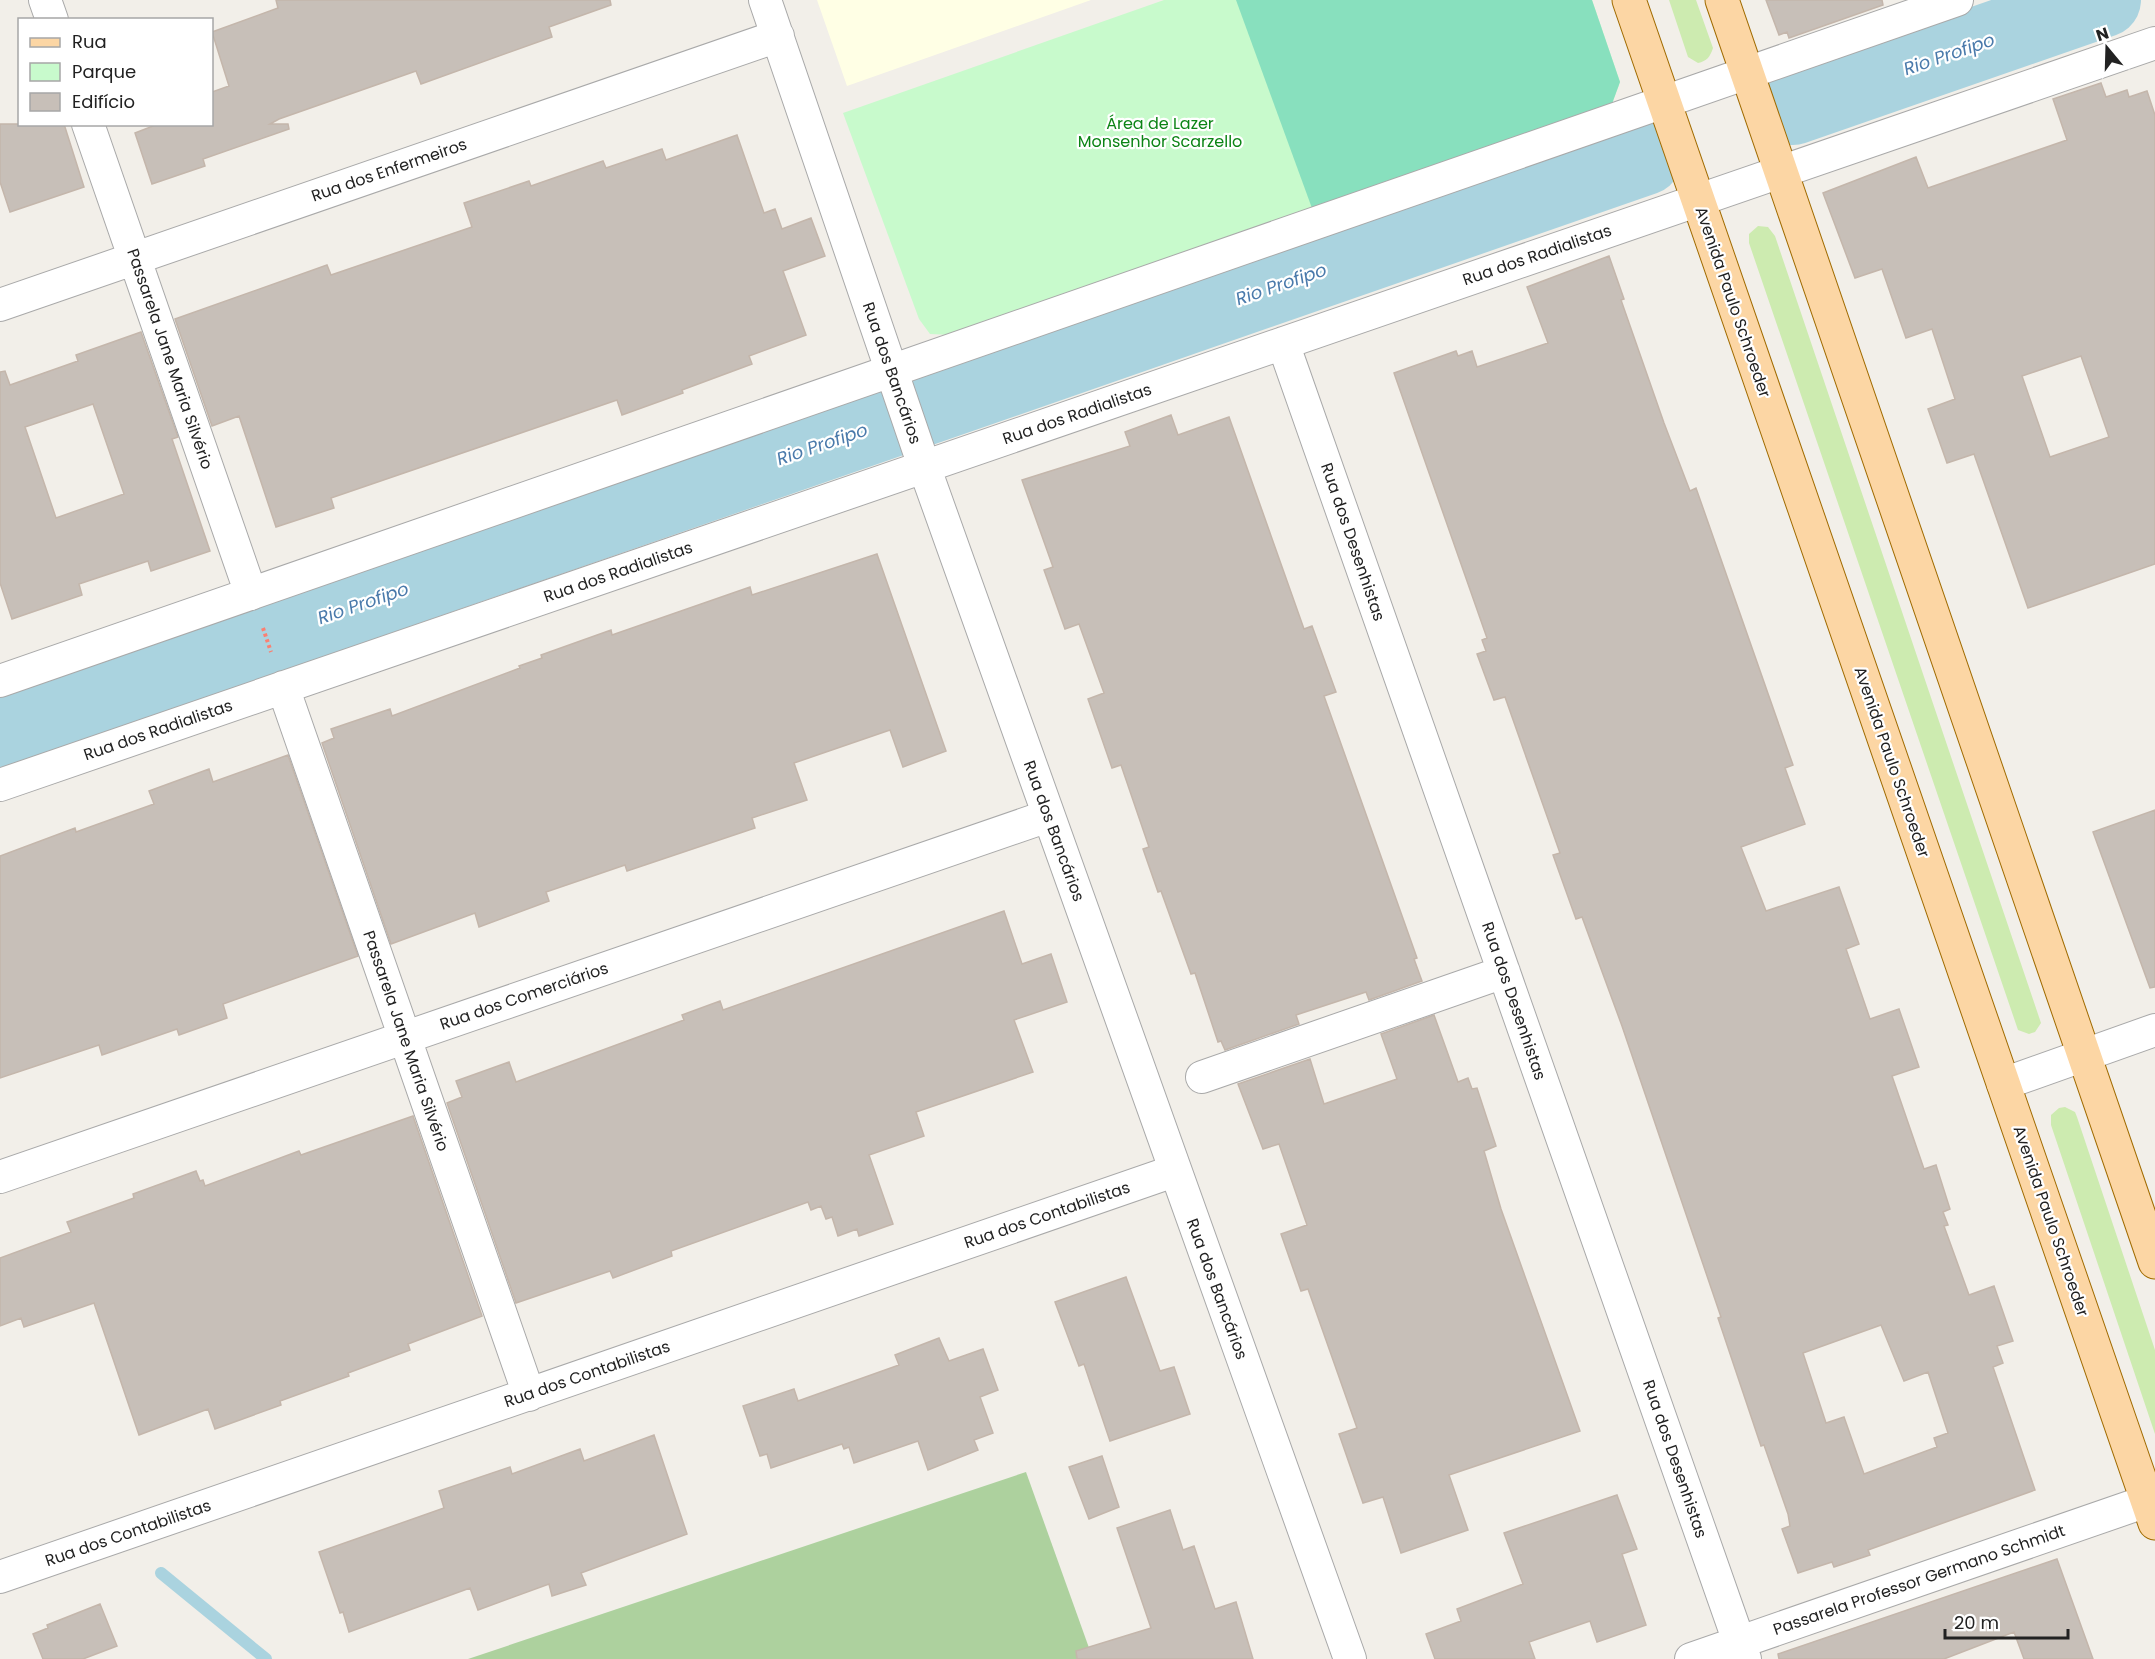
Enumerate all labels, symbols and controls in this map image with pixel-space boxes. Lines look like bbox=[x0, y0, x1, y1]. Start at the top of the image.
legend bbox=[18, 18, 213, 126]
north arrow bbox=[2077, 18, 2137, 78]
text: N bbox=[2093, 21, 2112, 47]
water label: Rio Profipo bbox=[1900, 27, 1998, 81]
text: Rua bbox=[72, 29, 107, 54]
text: Parque bbox=[72, 59, 136, 84]
text: Edifício bbox=[72, 89, 135, 114]
park label: Área de Lazer Monsenhor Scarzello bbox=[1078, 112, 1242, 153]
street label: Rua dos Enfermeiros bbox=[308, 133, 470, 207]
street label: Avenida Paulo Schroeder bbox=[1689, 203, 1777, 401]
street label: Rua dos Radialistas bbox=[1459, 219, 1615, 291]
street label: Passarela Jane Maria Silvério bbox=[121, 246, 219, 472]
water label: Rio Profipo bbox=[1232, 257, 1330, 311]
street label: Rua dos Bancários bbox=[857, 299, 927, 447]
street label: Rua dos Radialistas bbox=[999, 378, 1155, 450]
water label: Rio Profipo bbox=[773, 417, 871, 471]
street label: Rua dos Desenhistas bbox=[1315, 460, 1391, 624]
street label: Rua dos Radialistas bbox=[540, 536, 696, 608]
water label: Rio Profipo bbox=[314, 576, 412, 630]
street label: Avenida Paulo Schroeder bbox=[1848, 663, 1936, 861]
street label: Rua dos Radialistas bbox=[80, 694, 236, 766]
street label: Rua dos Bancários bbox=[1018, 757, 1090, 905]
street label: Rua dos Desenhistas bbox=[1476, 919, 1552, 1083]
street label: Passarela Jane Maria Silvério bbox=[357, 928, 455, 1154]
street label: Rua dos Comerciários bbox=[437, 956, 611, 1036]
street label: Avenida Paulo Schroeder bbox=[2007, 1122, 2095, 1320]
street label: Rua dos Contabilistas bbox=[961, 1176, 1133, 1254]
street label: Rua dos Bancários bbox=[1181, 1215, 1253, 1363]
street label: Rua dos Contabilistas bbox=[501, 1335, 673, 1413]
street label: Rua dos Desenhistas bbox=[1637, 1377, 1713, 1541]
street label: Rua dos Contabilistas bbox=[42, 1494, 214, 1572]
street label: Passarela Professor Germano Schmidt bbox=[1770, 1519, 2068, 1641]
scale bar bbox=[1945, 1602, 2068, 1640]
text: 20 m bbox=[1954, 1610, 1999, 1635]

